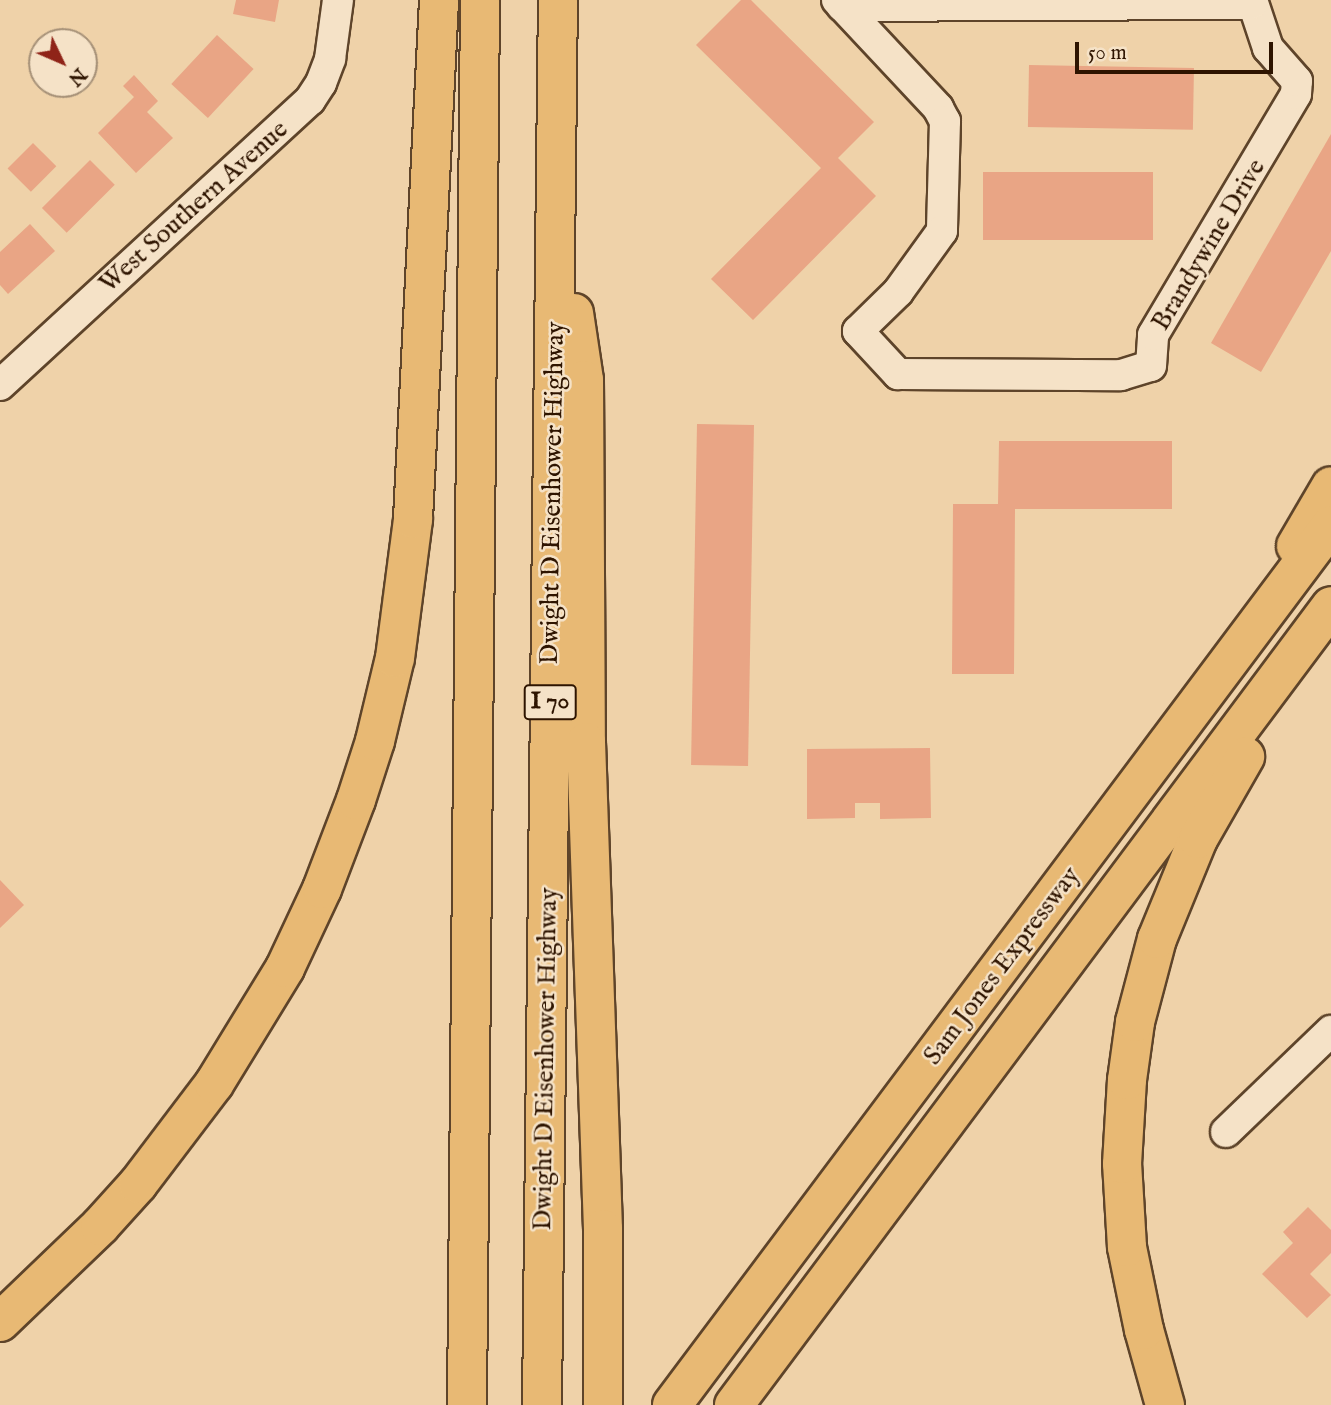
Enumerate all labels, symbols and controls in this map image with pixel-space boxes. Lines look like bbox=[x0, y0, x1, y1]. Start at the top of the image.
north arrow bbox=[28, 28, 98, 98]
scale bar bbox=[1079, 28, 1277, 72]
text: 50 m bbox=[1088, 40, 1127, 67]
text: N bbox=[62, 62, 91, 90]
street label: West Southern Avenue bbox=[93, 114, 295, 300]
street label: Brandywine Drive bbox=[1146, 154, 1272, 336]
street label: Dwight D Eisenhower Highway bbox=[534, 321, 572, 665]
road number: I 70 bbox=[522, 682, 578, 722]
street label: Sam Jones Expressway bbox=[917, 861, 1087, 1071]
street label: Dwight D Eisenhower Highway bbox=[527, 887, 565, 1231]

